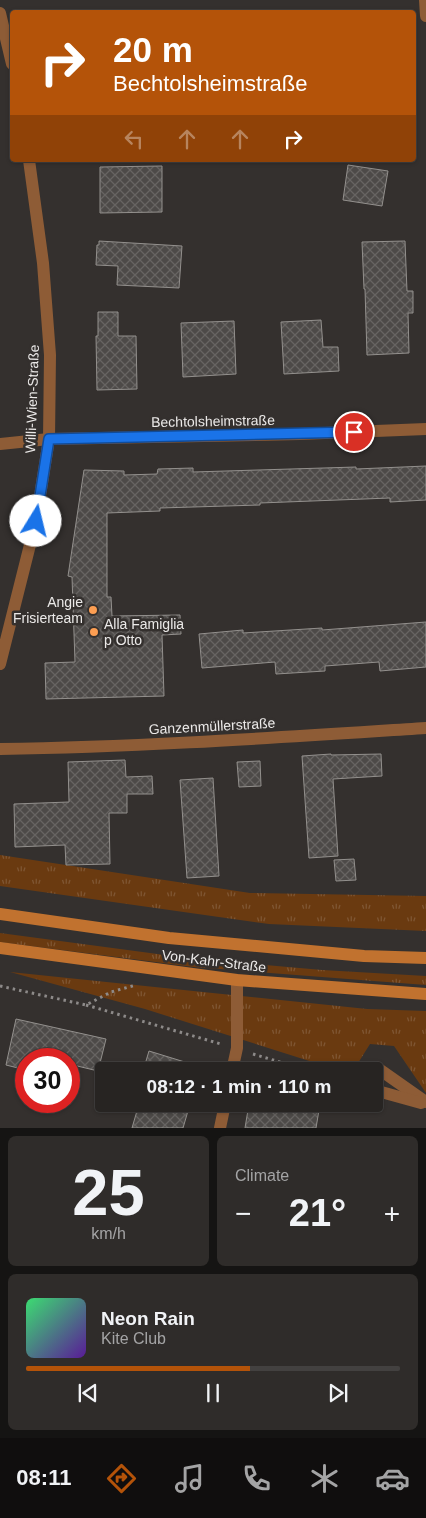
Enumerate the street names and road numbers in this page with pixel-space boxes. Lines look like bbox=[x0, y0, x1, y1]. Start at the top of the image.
street label: Willi-Wien-Straße bbox=[22, 344, 42, 454]
street label: Bechtolsheimstraße bbox=[151, 412, 275, 430]
street label: Ganzenmüllerstraße bbox=[148, 715, 276, 737]
street label: Von-Kahr-Straße bbox=[161, 947, 267, 975]

